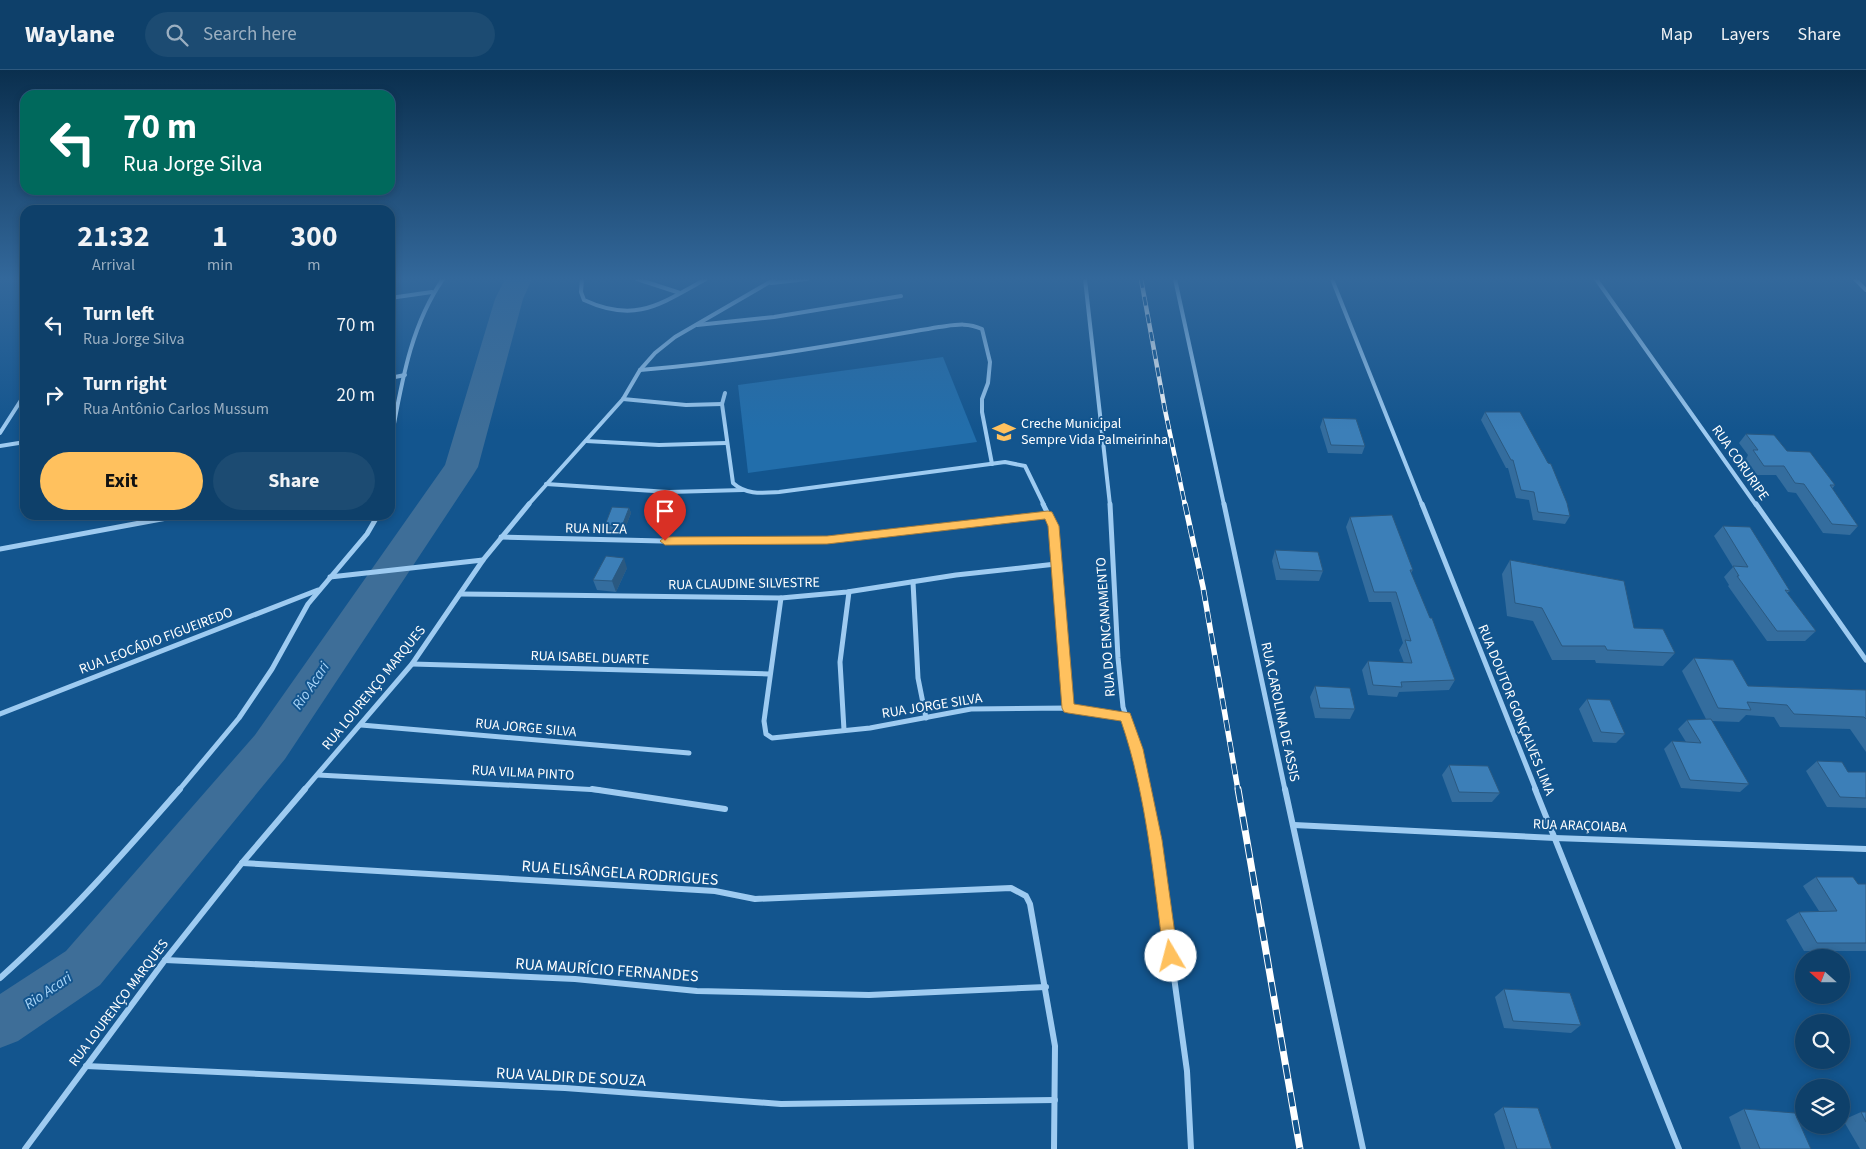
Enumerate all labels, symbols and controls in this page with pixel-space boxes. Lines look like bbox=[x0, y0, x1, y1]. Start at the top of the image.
search box bbox=[145, 12, 495, 57]
text: Waylane bbox=[25, 17, 115, 52]
icon: search bbox=[163, 21, 191, 49]
text: Search here bbox=[203, 21, 297, 48]
text: Map bbox=[1661, 22, 1693, 47]
text: Layers bbox=[1721, 22, 1770, 47]
text: Share bbox=[1798, 22, 1841, 47]
text: 70 m bbox=[123, 102, 197, 152]
icon: left bbox=[40, 110, 105, 175]
text: Rua Jorge Silva bbox=[123, 148, 263, 180]
text: 21:32 bbox=[77, 215, 150, 258]
text: 1 bbox=[212, 215, 228, 258]
text: 300 bbox=[290, 215, 338, 258]
text: Arrival bbox=[92, 254, 135, 276]
text: min bbox=[207, 254, 233, 276]
text: m bbox=[307, 254, 321, 276]
text: Turn left bbox=[83, 301, 154, 328]
icon: left bbox=[40, 311, 68, 339]
text: 70 m bbox=[337, 312, 375, 339]
text: Rua Jorge Silva bbox=[83, 328, 185, 350]
text: Turn right bbox=[83, 371, 167, 398]
icon: right bbox=[40, 381, 68, 409]
text: 20 m bbox=[337, 382, 375, 409]
text: Rua Antônio Carlos Mussum bbox=[83, 398, 269, 420]
place label: Creche Municipal Sempre Vida Palmeirinha bbox=[1021, 414, 1168, 450]
school or university icon: Creche Municipal Sempre Vida Palmeirinha bbox=[991, 419, 1017, 445]
street label: RUA CORURIPE bbox=[1707, 421, 1773, 505]
button: Exit bbox=[40, 452, 203, 510]
button: Share bbox=[213, 452, 375, 510]
pin bbox=[644, 490, 686, 541]
icon: arrive bbox=[651, 497, 679, 525]
street label: RUA NILZA bbox=[565, 518, 627, 540]
street label: RUA DO ENCANAMENTO bbox=[1091, 557, 1121, 697]
street label: RUA CLAUDINE SILVESTRE bbox=[668, 573, 820, 595]
street label: RUA LEOCÁDIO FIGUEIREDO bbox=[76, 602, 236, 680]
street label: RUA LOURENÇO MARQUES bbox=[317, 621, 431, 755]
street label: RUA DOUTOR GONÇALVES LIMA bbox=[1472, 622, 1560, 799]
street label: RUA CAROLINA DE ASSIS bbox=[1255, 640, 1305, 784]
street label: RUA ISABEL DUARTE bbox=[530, 646, 650, 670]
water label: Rio Acari bbox=[287, 658, 335, 714]
street label: RUA JORGE SILVA bbox=[880, 688, 984, 724]
street label: RUA JORGE SILVA bbox=[475, 714, 578, 742]
street label: RUA VILMA PINTO bbox=[471, 760, 575, 786]
street label: RUA ARAÇOIABA bbox=[1533, 814, 1628, 838]
street label: RUA ELISÂNGELA RODRIGUES bbox=[521, 855, 719, 891]
position arrow bbox=[1144, 929, 1196, 981]
street label: RUA LOURENÇO MARQUES bbox=[64, 935, 174, 1071]
north arrow bbox=[1795, 949, 1850, 1004]
map controls bbox=[1795, 949, 1850, 1134]
street label: RUA MAURÍCIO FERNANDES bbox=[515, 953, 699, 987]
water label: Rio Acari bbox=[20, 967, 76, 1015]
button: search bbox=[1795, 1014, 1850, 1069]
street label: RUA VALDIR DE SOUZA bbox=[495, 1062, 647, 1092]
button: layers bbox=[1795, 1079, 1850, 1134]

